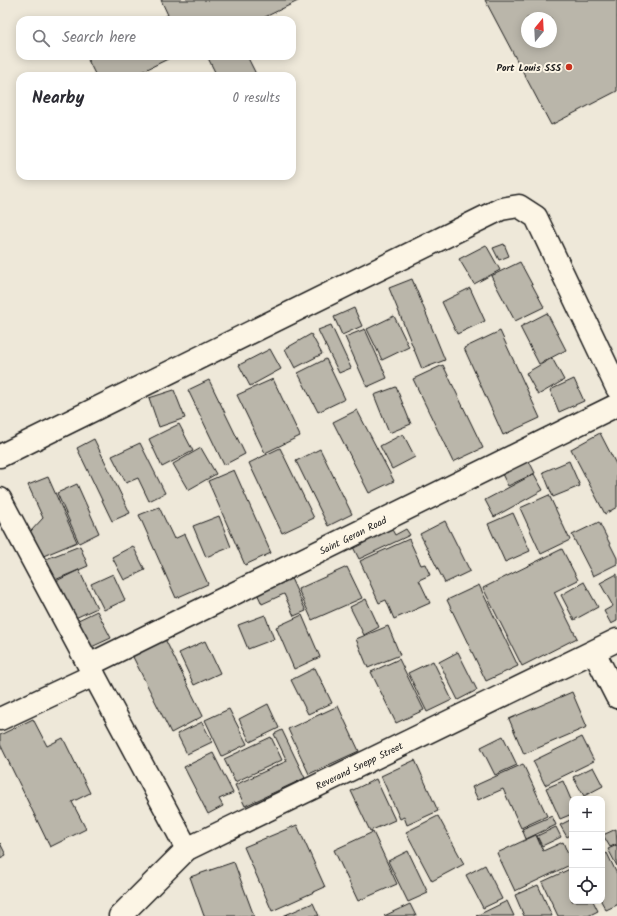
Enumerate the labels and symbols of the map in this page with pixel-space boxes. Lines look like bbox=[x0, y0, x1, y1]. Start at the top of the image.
north arrow bbox=[521, 12, 557, 48]
place label: Port Louis SSS bbox=[496, 60, 561, 76]
marker: Port Louis SSS bbox=[564, 62, 574, 72]
street label: Saint Geran Road bbox=[317, 512, 391, 559]
street label: Reverand Snepp Street bbox=[313, 738, 406, 794]

